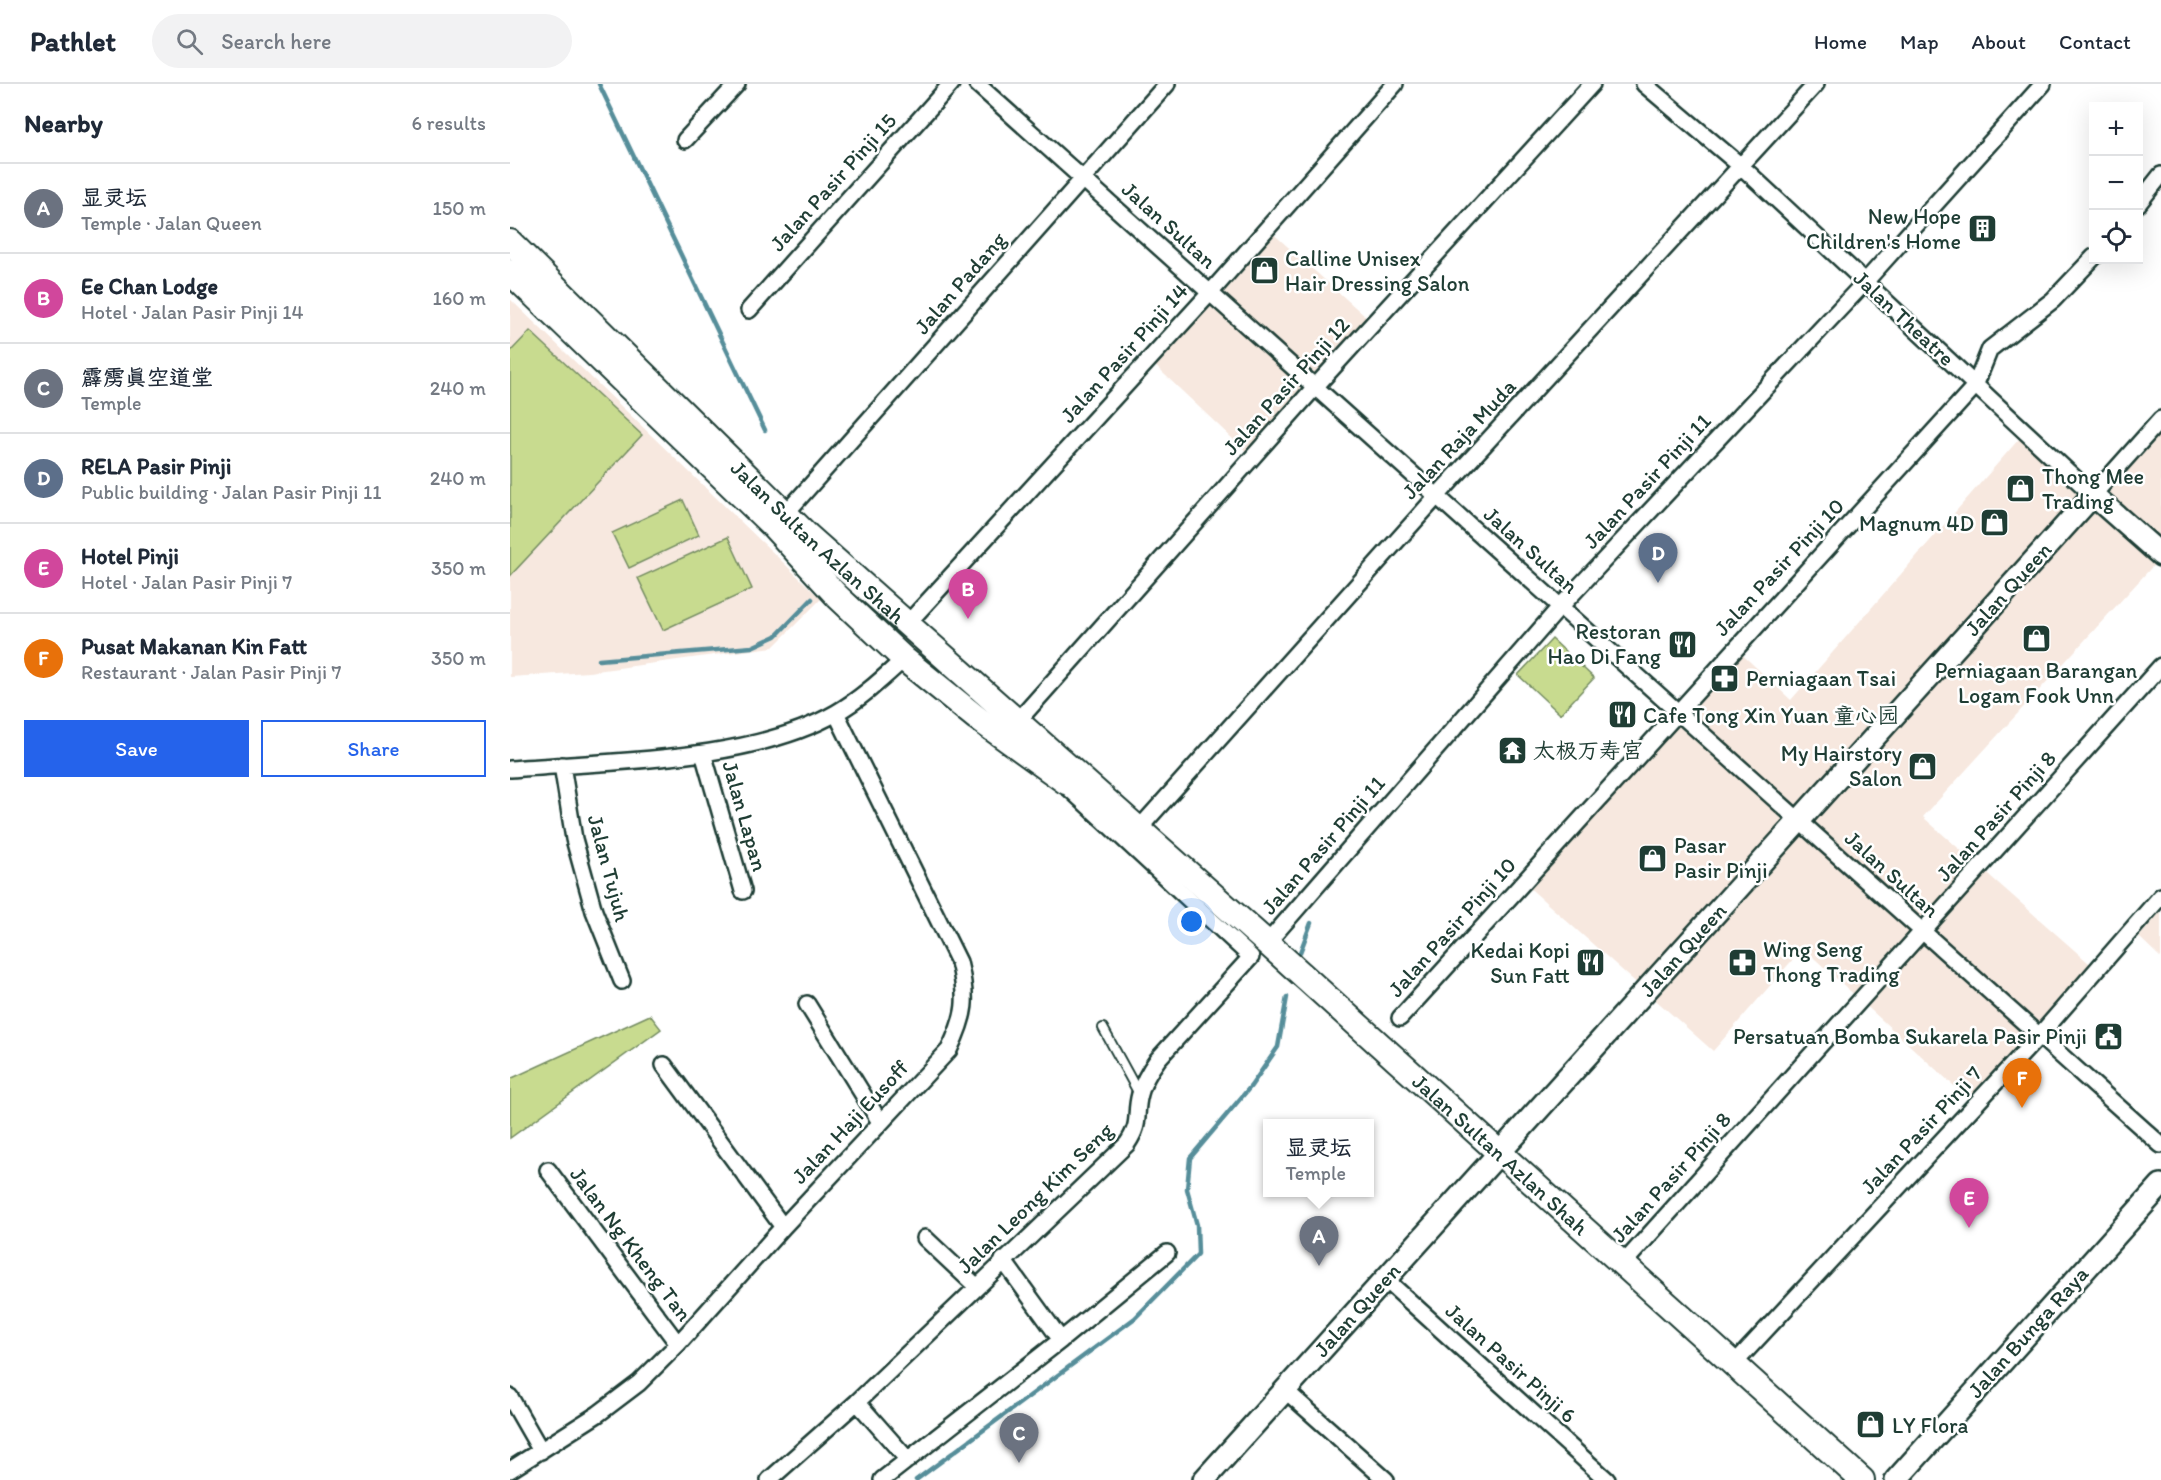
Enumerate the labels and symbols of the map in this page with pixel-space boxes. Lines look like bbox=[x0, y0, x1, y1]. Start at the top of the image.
street label: Jalan Pasir Pinji 15 bbox=[764, 107, 902, 257]
street label: Jalan Sultan bbox=[1116, 176, 1222, 275]
place label: New Hope Children's Home bbox=[1806, 203, 1961, 255]
building icon: New Hope Children's Home bbox=[1966, 213, 1998, 245]
street label: Jalan Padang bbox=[908, 226, 1012, 340]
place label: Calline Unisex Hair Dressing Salon bbox=[1285, 245, 1470, 297]
shop icon: Calline Unisex Hair Dressing Salon bbox=[1248, 255, 1280, 287]
street label: Jalan Theatre bbox=[1848, 264, 1960, 372]
street label: Jalan Pasir Pinji 14 bbox=[1054, 278, 1194, 428]
street label: Jalan Pasir Pinji 12 bbox=[1217, 311, 1355, 461]
street label: Jalan Raja Muda bbox=[1396, 373, 1522, 505]
street label: Jalan Pasir Pinji 11 bbox=[1577, 408, 1717, 554]
street label: Jalan Sultan Azlan Shah bbox=[725, 454, 911, 629]
place label: Thong Mee Trading bbox=[2042, 463, 2144, 515]
shop icon: Thong Mee Trading bbox=[2005, 473, 2037, 505]
street label: Jalan Pasir Pinji 10 bbox=[1708, 492, 1850, 642]
street label: Jalan Sultan bbox=[1478, 501, 1584, 600]
shop icon: Magnum 4D bbox=[1979, 507, 2011, 539]
place label: Magnum 4D bbox=[1859, 510, 1974, 537]
pin: D bbox=[1638, 534, 1678, 583]
street label: Jalan Queen bbox=[1959, 536, 2058, 642]
pin: B bbox=[948, 570, 988, 619]
place label: Restoran Hao Di Fang bbox=[1547, 618, 1662, 670]
shop icon: Perniagaan Barangan Logam Fook Unn bbox=[2020, 622, 2052, 654]
restaurant icon: Restoran Hao Di Fang bbox=[1666, 628, 1698, 660]
place label: Perniagaan Barangan Logam Fook Unn bbox=[1935, 657, 2138, 709]
pharmacy icon: Perniagaan Tsai bbox=[1709, 662, 1741, 694]
place label: Perniagaan Tsai bbox=[1746, 665, 1896, 692]
restaurant icon: Cafe Tong Xin Yuan 童心园 bbox=[1606, 699, 1638, 731]
place label: Cafe Tong Xin Yuan 童心园 bbox=[1643, 702, 1899, 729]
temple icon: 太极万寿宫 bbox=[1496, 734, 1528, 766]
place label: 太极万寿宫 bbox=[1533, 737, 1643, 764]
place label: My Hairstory Salon bbox=[1781, 740, 1903, 792]
street label: Jalan Pasir Pinji 8 bbox=[1930, 745, 2062, 887]
shop icon: My Hairstory Salon bbox=[1907, 750, 1939, 782]
street label: Jalan Lapan bbox=[716, 758, 774, 875]
street label: Jalan Pasir Pinji 11 bbox=[1255, 770, 1391, 920]
street label: Jalan Tujuh bbox=[582, 812, 636, 925]
street label: Jalan Sultan bbox=[1839, 825, 1945, 924]
place label: Pasar Pasir Pinji bbox=[1674, 832, 1768, 884]
shop icon: Pasar Pasir Pinji bbox=[1637, 842, 1669, 874]
street label: Jalan Pasir Pinji 10 bbox=[1382, 852, 1522, 1002]
street label: Jalan Queen bbox=[1634, 897, 1733, 1003]
your location bbox=[1177, 907, 1206, 936]
place label: Wing Seng Thong Trading bbox=[1763, 936, 1900, 988]
place label: Kedai Kopi Sun Fatt bbox=[1471, 937, 1570, 989]
pharmacy icon: Wing Seng Thong Trading bbox=[1726, 946, 1758, 978]
restaurant icon: Kedai Kopi Sun Fatt bbox=[1575, 947, 1607, 979]
public building icon: Persatuan Bomba Sukarela Pasir Pinji bbox=[2092, 1020, 2124, 1052]
place label: Persatuan Bomba Sukarela Pasir Pinji bbox=[1733, 1023, 2087, 1050]
street label: Jalan Haji Eusoff bbox=[786, 1055, 914, 1189]
pin: F bbox=[2002, 1058, 2042, 1108]
street label: Jalan Pasir Pinji 7 bbox=[1855, 1060, 1987, 1200]
street label: Jalan Sultan Azlan Shah bbox=[1407, 1068, 1595, 1241]
street label: Jalan Pasir Pinji 8 bbox=[1605, 1106, 1737, 1248]
street label: Jalan Leong Kim Seng bbox=[951, 1116, 1119, 1279]
street label: Jalan Ng Kheng Tan bbox=[564, 1161, 698, 1327]
pin: E bbox=[1950, 1178, 1988, 1228]
pin: A bbox=[1300, 1216, 1338, 1266]
street label: Jalan Queen bbox=[1308, 1257, 1407, 1363]
street label: Jalan Bunga Raya bbox=[1962, 1260, 2095, 1403]
street label: Jalan Pasir Pinji 6 bbox=[1440, 1297, 1582, 1429]
shop icon: LY Flora bbox=[1855, 1409, 1887, 1441]
place label: LY Flora bbox=[1892, 1412, 1969, 1439]
pin: C bbox=[1000, 1414, 1038, 1463]

